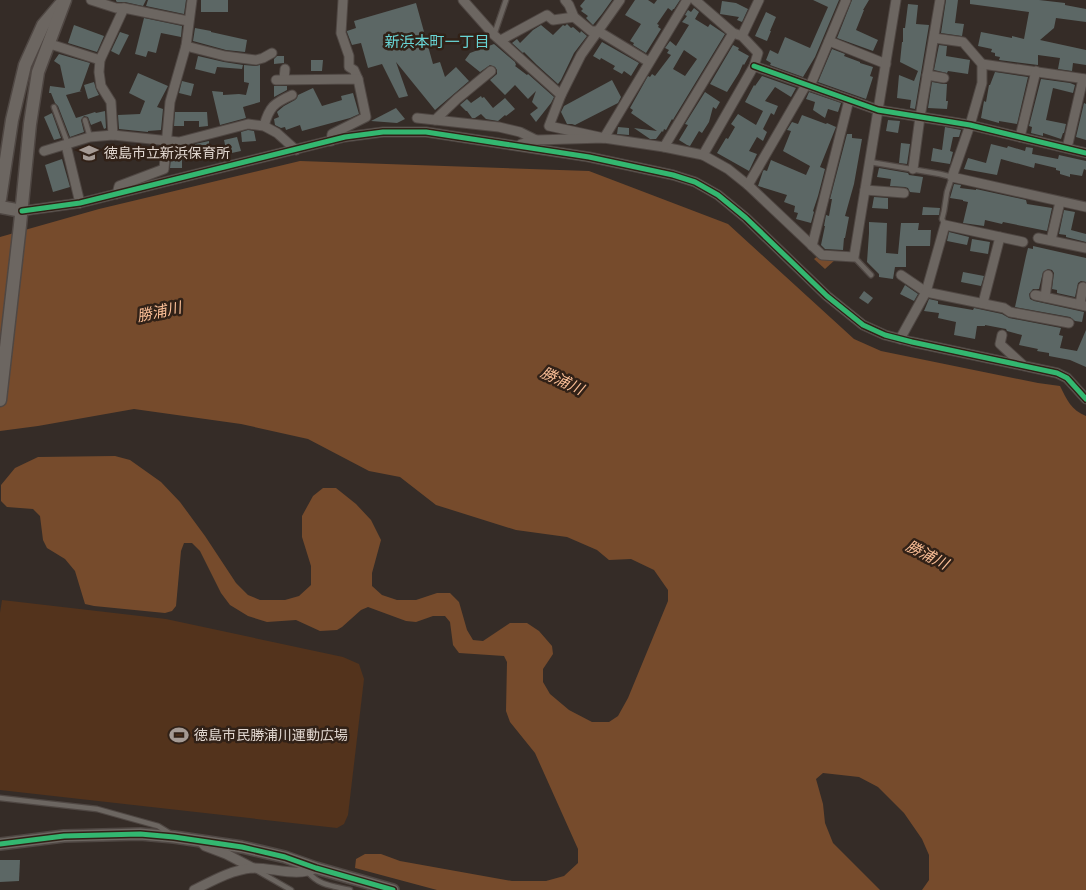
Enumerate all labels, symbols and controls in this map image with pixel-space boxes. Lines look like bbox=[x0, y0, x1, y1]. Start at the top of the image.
district label: 新浜本町一丁目 bbox=[384, 33, 490, 51]
school or university icon: 徳島市立新浜保育所 bbox=[78, 142, 100, 164]
place label: 徳島市立新浜保育所 bbox=[104, 145, 230, 161]
water label: 勝浦川 bbox=[135, 298, 185, 325]
water label: 勝浦川 bbox=[538, 363, 588, 400]
water label: 勝浦川 bbox=[903, 537, 953, 574]
sports icon: 徳島市民勝浦川運動広場 bbox=[168, 724, 190, 746]
place label: 徳島市民勝浦川運動広場 bbox=[194, 727, 348, 743]

